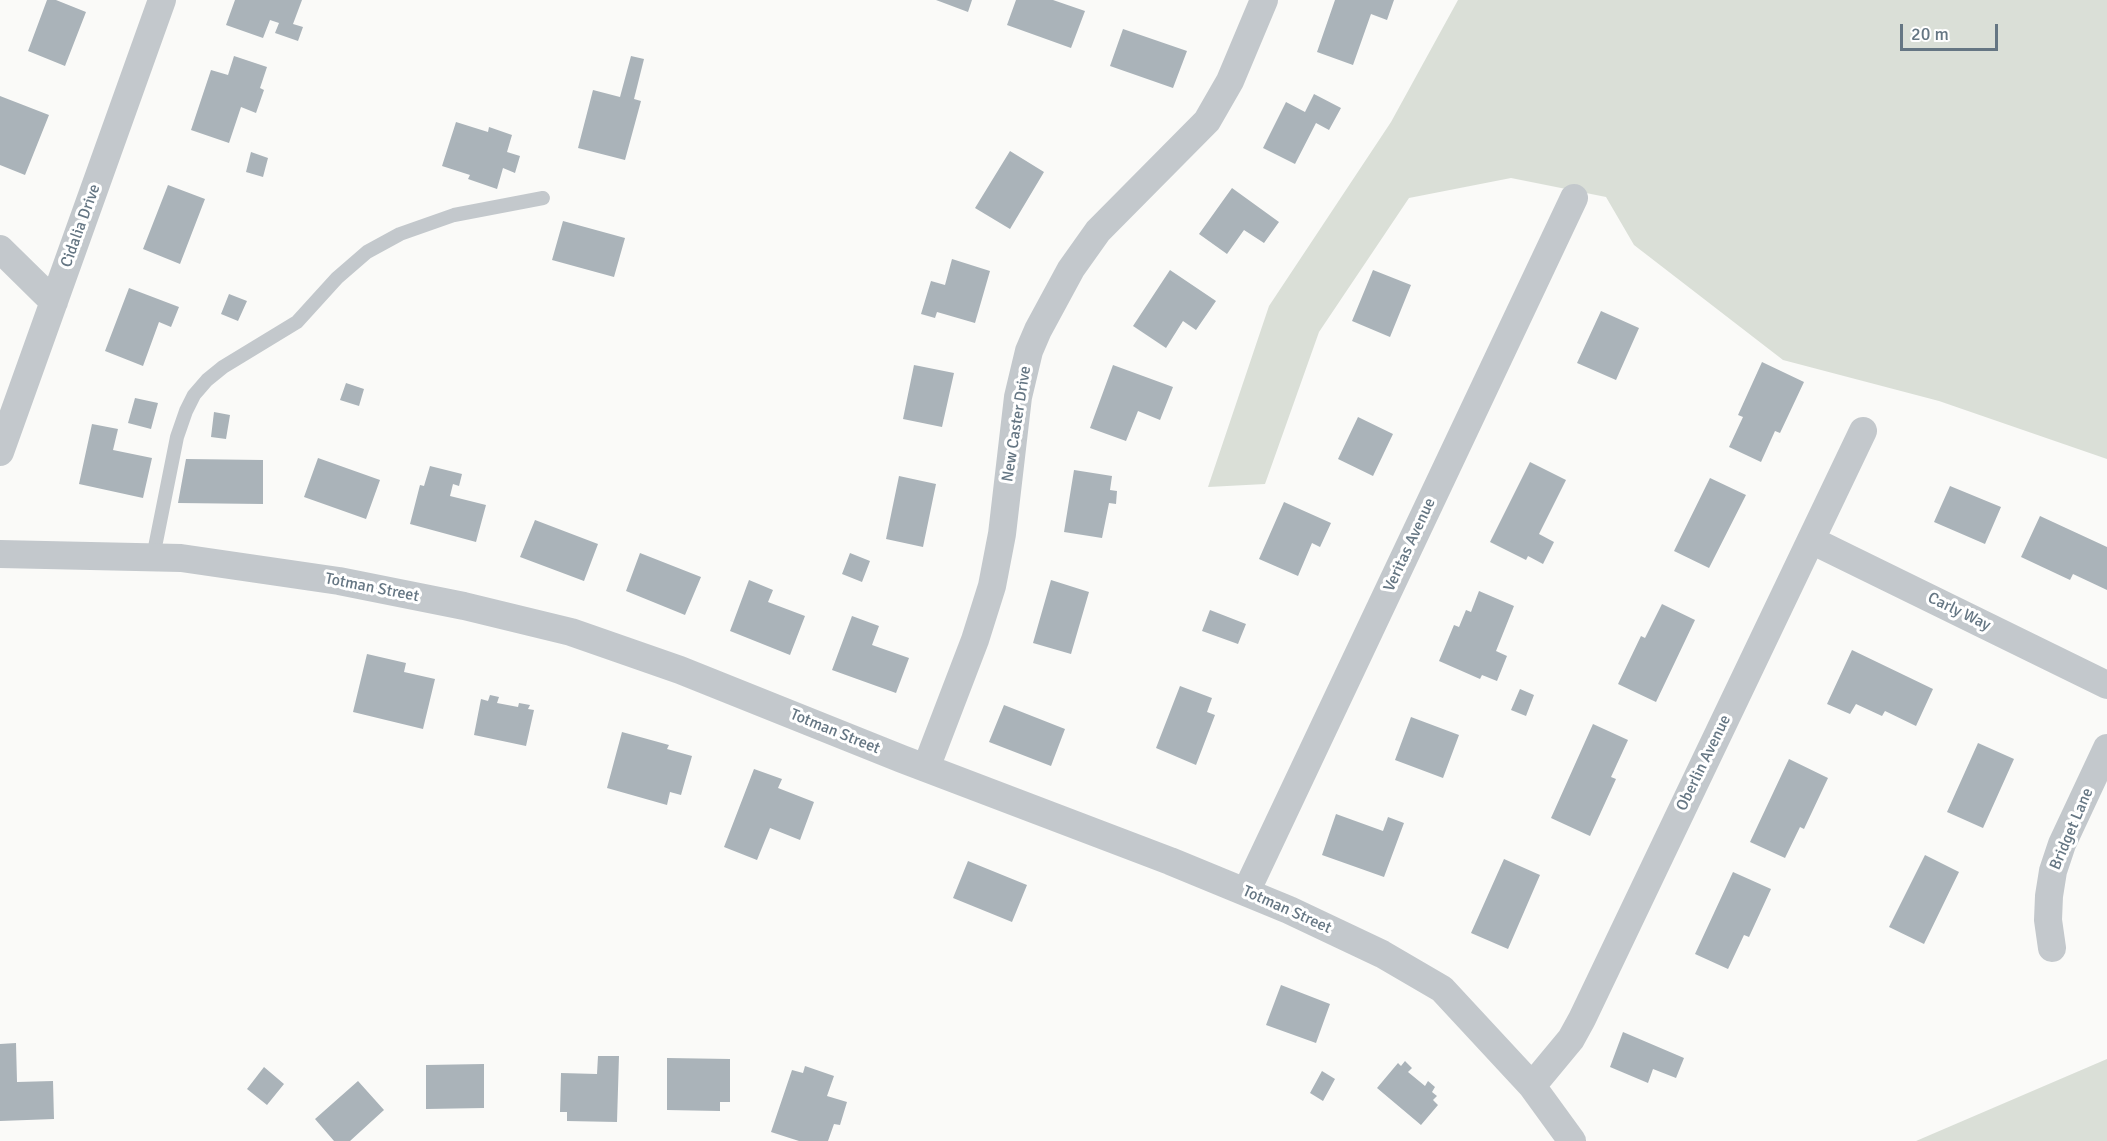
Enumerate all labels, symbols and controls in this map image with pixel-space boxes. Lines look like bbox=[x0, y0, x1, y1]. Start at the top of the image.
scale bar bbox=[1903, 12, 2000, 50]
text: 20 m bbox=[1911, 23, 1949, 45]
street label: Cidalia Drive bbox=[57, 182, 105, 270]
street label: New Caster Drive bbox=[998, 365, 1036, 483]
street label: Veritas Avenue bbox=[1380, 495, 1440, 595]
street label: Totman Street bbox=[323, 570, 421, 606]
street label: Carly Way bbox=[1924, 589, 1994, 635]
street label: Totman Street bbox=[787, 705, 883, 759]
street label: Oberlin Avenue bbox=[1673, 712, 1735, 814]
street label: Bridget Lane bbox=[2046, 785, 2098, 873]
street label: Totman Street bbox=[1240, 882, 1334, 938]

